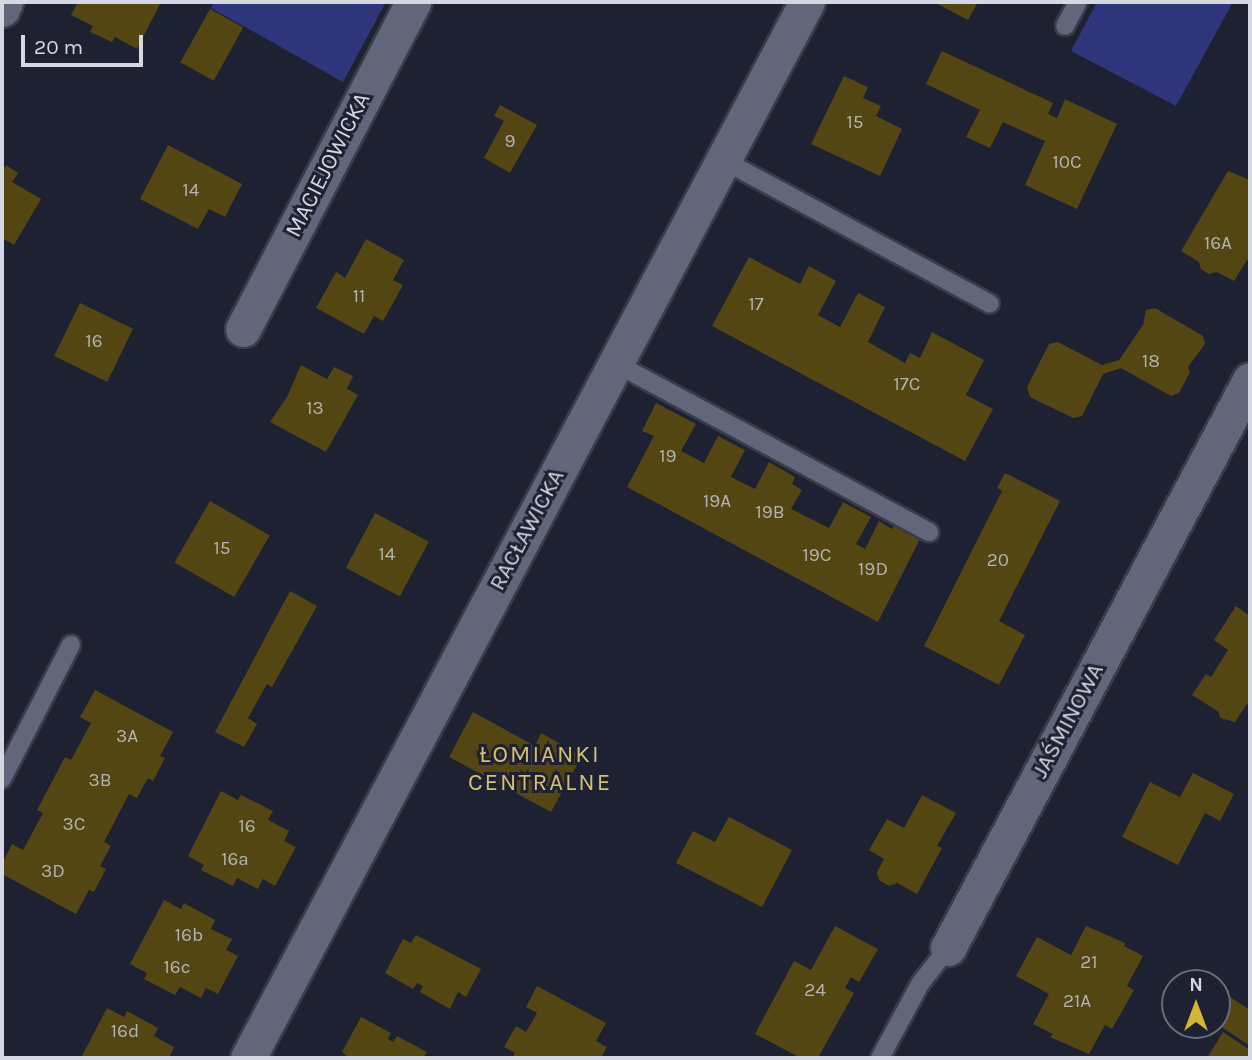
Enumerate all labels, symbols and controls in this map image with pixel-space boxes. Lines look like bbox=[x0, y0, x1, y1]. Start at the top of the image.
scale bar bbox=[24, 21, 147, 65]
text: 20 m bbox=[34, 35, 83, 59]
street label: MACIEJOWICKA bbox=[280, 88, 376, 242]
house number: 15 bbox=[846, 112, 864, 134]
house number: 9 bbox=[504, 131, 516, 153]
house number: 10C bbox=[1052, 152, 1082, 174]
house number: 14 bbox=[183, 180, 199, 202]
house number: 16A bbox=[1204, 233, 1232, 255]
house number: 11 bbox=[353, 286, 365, 308]
house number: 17 bbox=[748, 294, 764, 316]
house number: 16 bbox=[85, 331, 103, 353]
house number: 18 bbox=[1142, 351, 1160, 373]
house number: 17C bbox=[894, 374, 920, 396]
house number: 13 bbox=[306, 398, 324, 420]
house number: 19 bbox=[659, 446, 677, 468]
street label: RACŁAWICKA bbox=[484, 465, 570, 595]
house number: 19A bbox=[703, 491, 731, 513]
house number: 19B bbox=[755, 502, 785, 524]
house number: 15 bbox=[213, 538, 231, 560]
house number: 14 bbox=[379, 544, 395, 566]
house number: 19C bbox=[803, 545, 831, 567]
house number: 20 bbox=[987, 550, 1009, 572]
house number: 19D bbox=[858, 559, 888, 581]
street label: JAŚMINOWA bbox=[1026, 659, 1110, 783]
house number: 3A bbox=[116, 726, 138, 748]
district label: ŁOMIANKI CENTRALNE bbox=[469, 741, 611, 797]
house number: 3B bbox=[88, 770, 112, 792]
house number: 3C bbox=[63, 814, 85, 836]
house number: 16 bbox=[238, 816, 256, 838]
house number: 16a bbox=[221, 849, 249, 871]
house number: 3D bbox=[41, 861, 65, 883]
house number: 16b bbox=[175, 925, 203, 947]
house number: 21 bbox=[1080, 952, 1098, 974]
house number: 16c bbox=[164, 957, 190, 979]
north arrow bbox=[1161, 969, 1231, 1039]
text: N bbox=[1189, 974, 1203, 996]
house number: 24 bbox=[804, 980, 826, 1002]
house number: 21A bbox=[1063, 991, 1091, 1013]
house number: 16d bbox=[111, 1021, 139, 1043]

